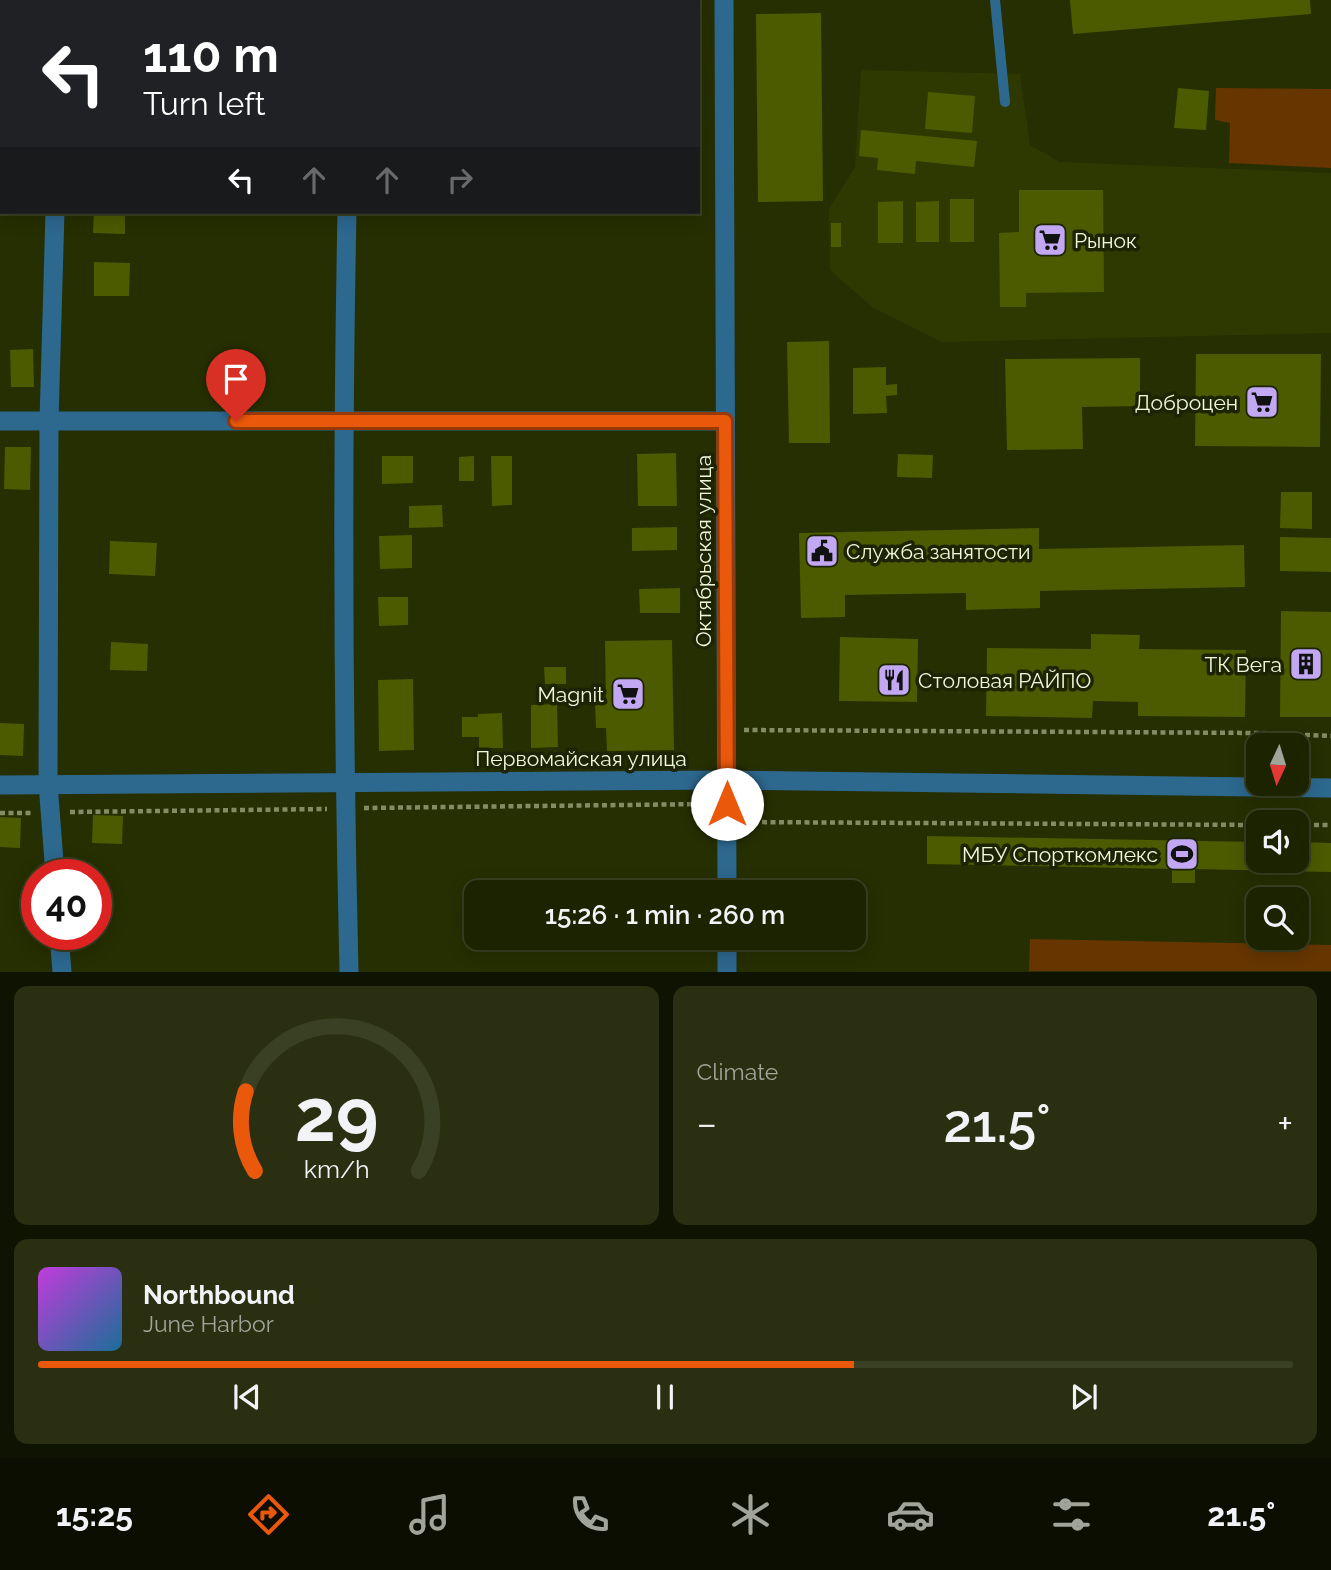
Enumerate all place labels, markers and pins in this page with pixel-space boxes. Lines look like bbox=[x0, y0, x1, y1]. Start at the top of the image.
supermarket icon: Рынок bbox=[1031, 221, 1069, 259]
place label: Рынок bbox=[1074, 228, 1137, 253]
pin bbox=[206, 349, 266, 421]
supermarket icon: Доброцен bbox=[1243, 383, 1281, 421]
place label: Доброцен bbox=[1135, 390, 1238, 415]
public building icon: Служба занятости bbox=[803, 532, 841, 570]
place label: Служба занятости bbox=[846, 539, 1031, 564]
building icon: ТК Вега bbox=[1287, 645, 1325, 683]
place label: ТК Вега bbox=[1205, 652, 1282, 677]
restaurant icon: Столовая РАЙПО bbox=[875, 661, 913, 699]
place label: Столовая РАЙПО bbox=[918, 668, 1091, 693]
supermarket icon: Magnit bbox=[609, 675, 647, 713]
place label: Magnit bbox=[537, 682, 604, 707]
sports icon: МБУ Спорткомлекс bbox=[1163, 835, 1201, 873]
place label: МБУ Спорткомлекс bbox=[962, 842, 1158, 867]

